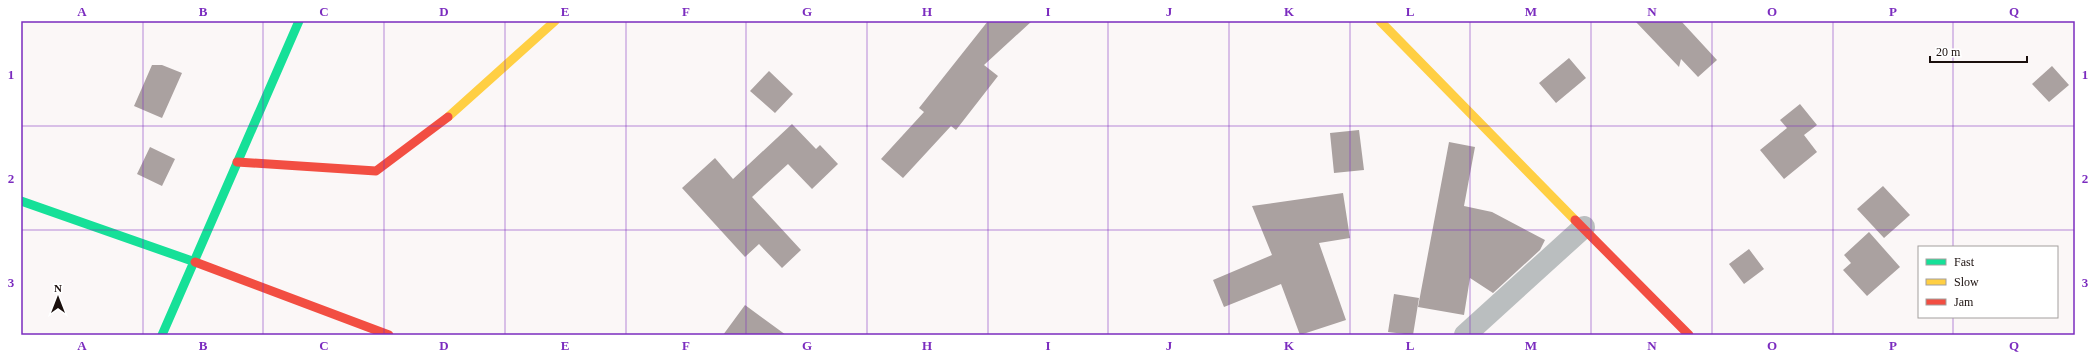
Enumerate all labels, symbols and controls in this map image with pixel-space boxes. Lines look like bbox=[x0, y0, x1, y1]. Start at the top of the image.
text: A bbox=[77, 4, 87, 19]
text: B bbox=[199, 4, 208, 19]
text: C bbox=[319, 4, 329, 19]
text: D bbox=[439, 4, 449, 19]
text: E bbox=[561, 4, 569, 19]
text: F bbox=[682, 4, 690, 19]
text: G bbox=[802, 4, 812, 19]
text: H bbox=[922, 4, 932, 19]
text: I bbox=[1045, 4, 1051, 19]
text: J bbox=[1166, 4, 1173, 19]
text: K bbox=[1284, 4, 1295, 19]
text: L bbox=[1406, 4, 1415, 19]
text: M bbox=[1525, 4, 1537, 19]
text: N bbox=[1647, 4, 1657, 19]
text: O bbox=[1767, 4, 1777, 19]
text: P bbox=[1889, 4, 1897, 19]
text: Q bbox=[2009, 4, 2019, 19]
scale bar bbox=[1930, 38, 2027, 64]
text: 20 m bbox=[1936, 45, 1961, 59]
text: 1 bbox=[8, 67, 14, 82]
text: 1 bbox=[2082, 67, 2088, 82]
text: 2 bbox=[8, 171, 14, 186]
text: 2 bbox=[2082, 171, 2088, 186]
legend bbox=[1918, 246, 2058, 318]
text: Fast bbox=[1954, 255, 1975, 269]
text: 3 bbox=[8, 275, 15, 290]
text: Slow bbox=[1954, 275, 1979, 289]
text: 3 bbox=[2082, 275, 2089, 290]
north arrow bbox=[38, 278, 78, 318]
text: N bbox=[54, 282, 62, 294]
text: Jam bbox=[1954, 295, 1974, 309]
text: A bbox=[77, 338, 87, 353]
text: B bbox=[199, 338, 208, 353]
text: C bbox=[319, 338, 329, 353]
text: D bbox=[439, 338, 449, 353]
text: E bbox=[561, 338, 569, 353]
text: F bbox=[682, 338, 690, 353]
text: G bbox=[802, 338, 812, 353]
text: H bbox=[922, 338, 932, 353]
text: I bbox=[1045, 338, 1051, 353]
text: J bbox=[1166, 338, 1173, 353]
text: K bbox=[1284, 338, 1295, 353]
text: L bbox=[1406, 338, 1415, 353]
text: M bbox=[1525, 338, 1537, 353]
text: N bbox=[1647, 338, 1657, 353]
text: O bbox=[1767, 338, 1777, 353]
text: P bbox=[1889, 338, 1897, 353]
text: Q bbox=[2009, 338, 2019, 353]

